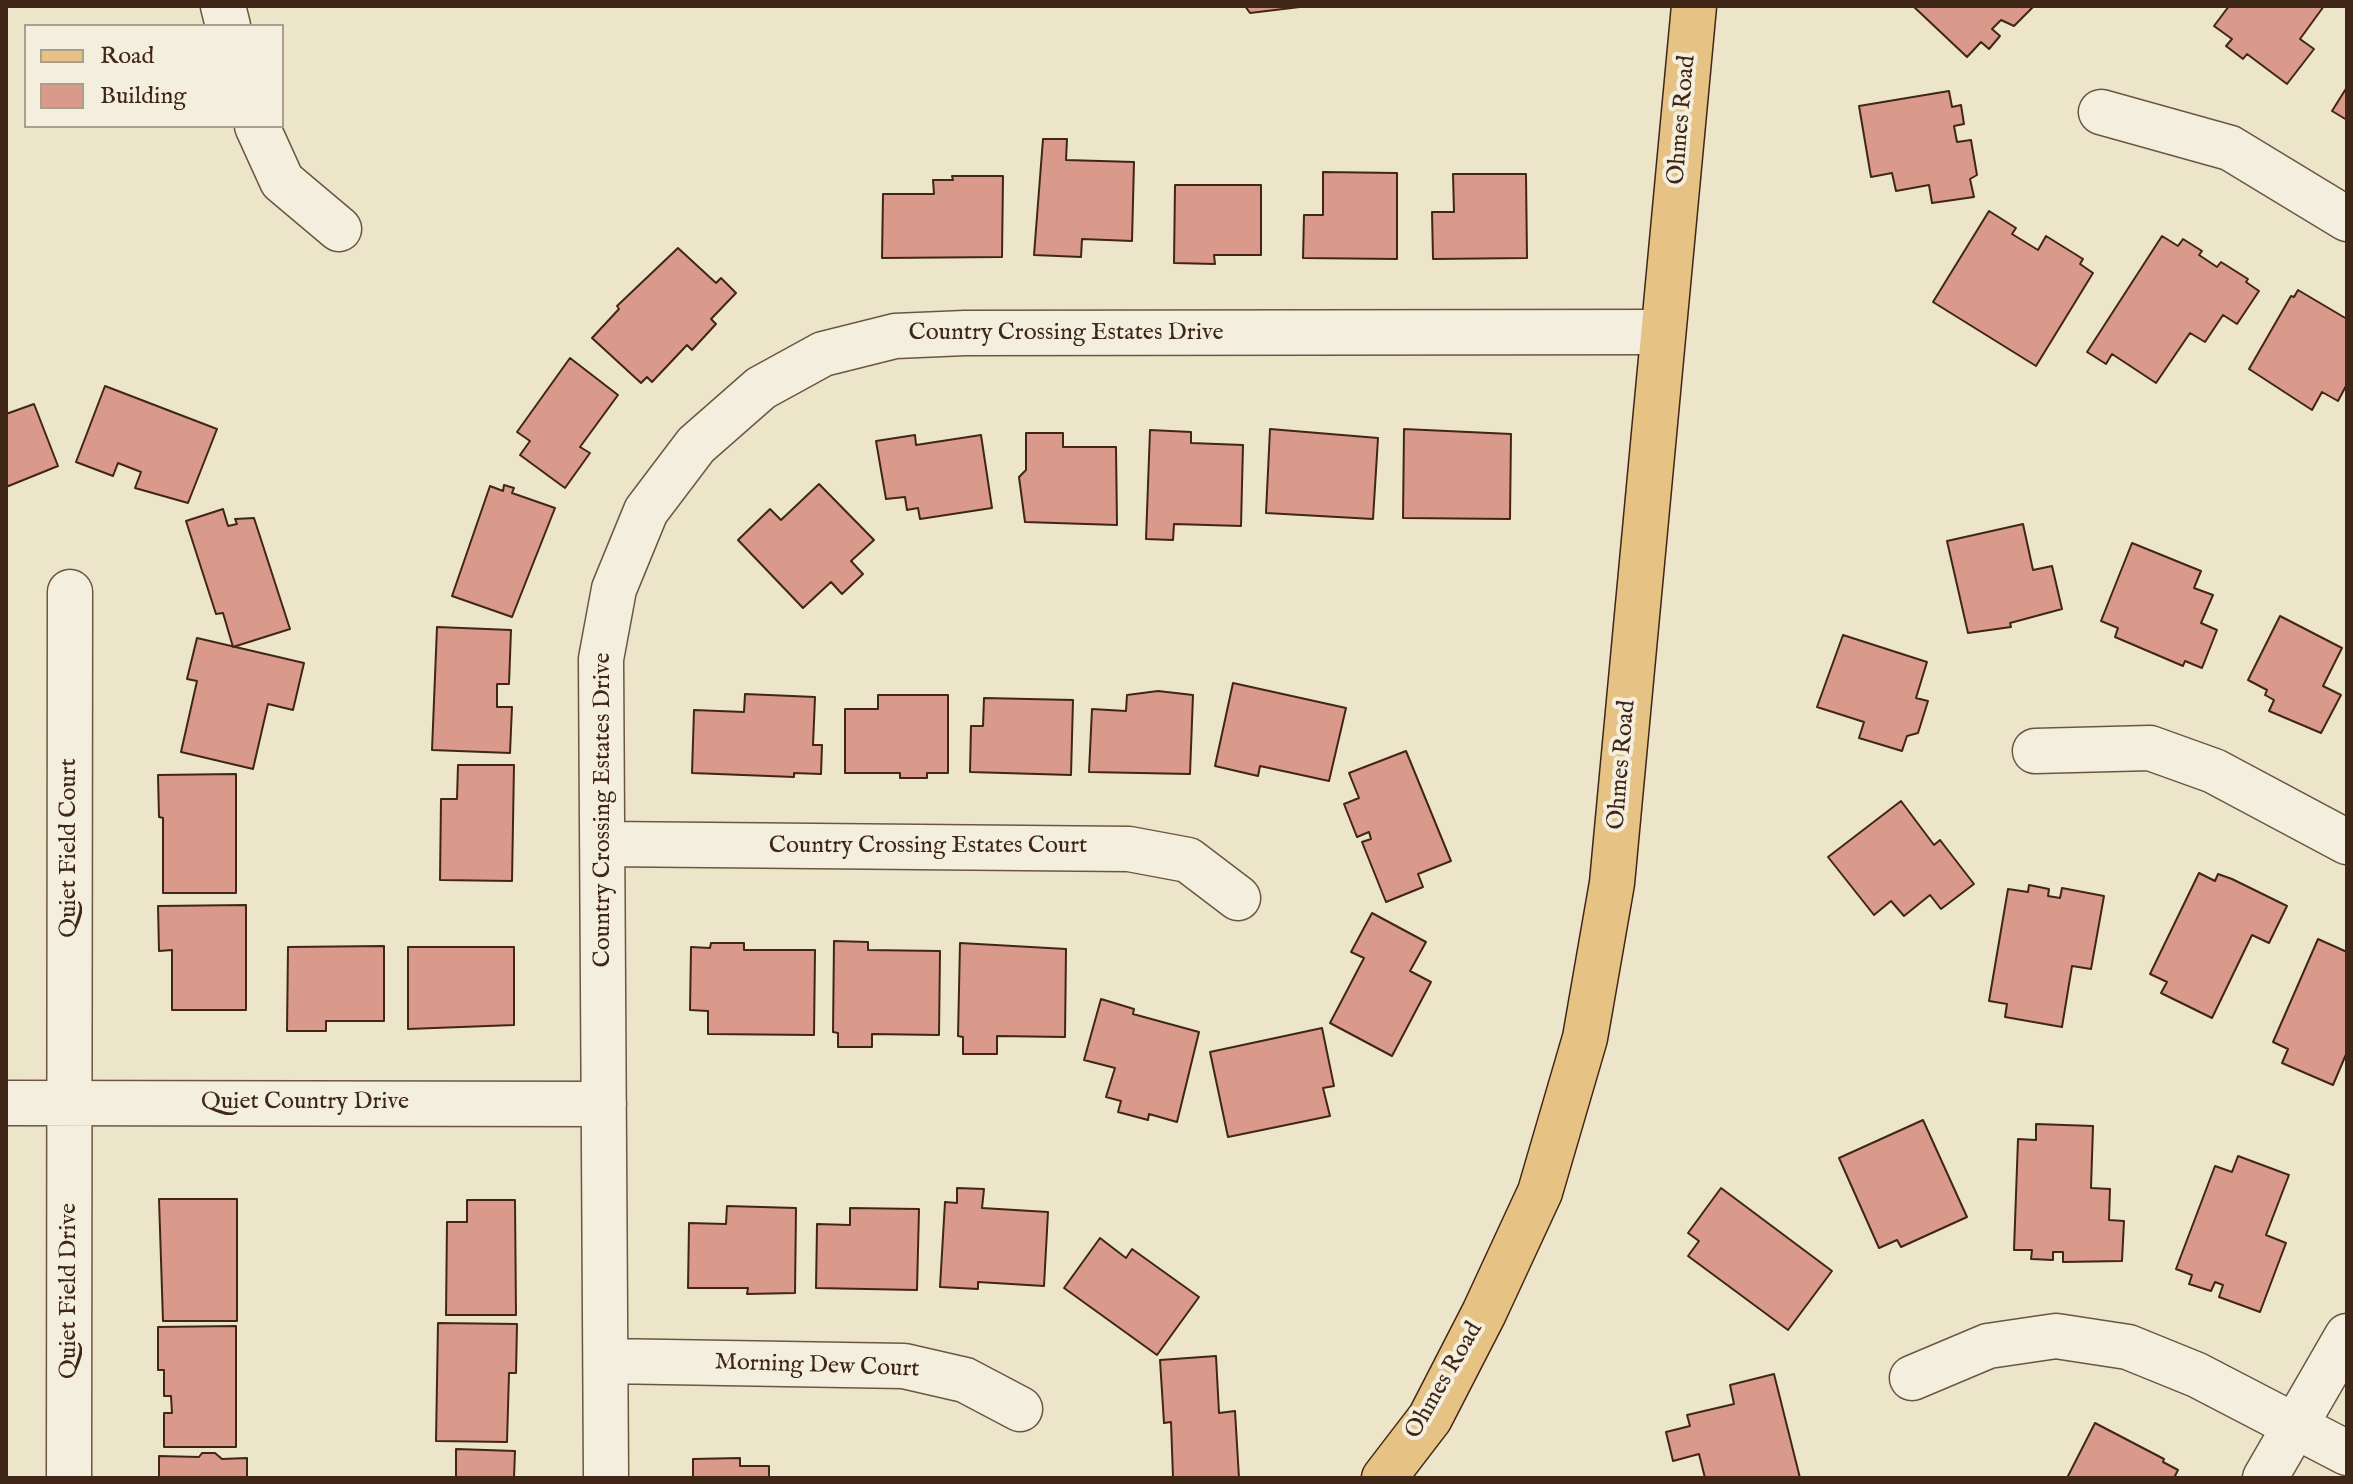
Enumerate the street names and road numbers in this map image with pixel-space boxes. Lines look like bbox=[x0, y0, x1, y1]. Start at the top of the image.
street label: Ohmes Road bbox=[1663, 54, 1703, 186]
street label: Country Crossing Estates Drive bbox=[909, 320, 1223, 348]
street label: Country Crossing Estates Drive bbox=[590, 653, 618, 967]
street label: Ohmes Road bbox=[1603, 699, 1643, 831]
street label: Quiet Field Court bbox=[56, 758, 84, 938]
street label: Country Crossing Estates Court bbox=[769, 833, 1087, 861]
street label: Quiet Country Drive bbox=[201, 1089, 409, 1117]
street label: Quiet Field Drive bbox=[56, 1203, 84, 1379]
street label: Ohmes Road bbox=[1400, 1317, 1490, 1445]
street label: Morning Dew Court bbox=[714, 1349, 920, 1385]

